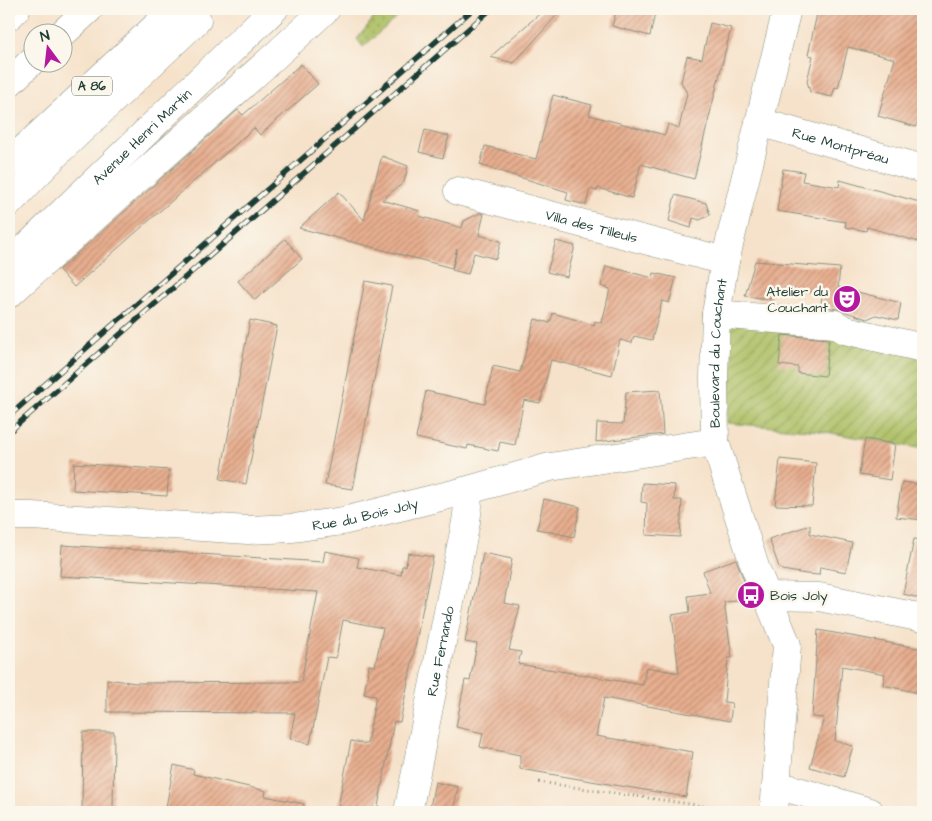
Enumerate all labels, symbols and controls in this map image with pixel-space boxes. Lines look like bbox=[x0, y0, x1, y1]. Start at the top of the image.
north arrow bbox=[22, 22, 72, 72]
text: N bbox=[38, 26, 52, 47]
road number: A 86 bbox=[72, 76, 112, 95]
street label: Avenue Henri Martin bbox=[88, 85, 196, 190]
street label: Rue Montpréau bbox=[790, 123, 891, 170]
street label: Villa des Tilleuls bbox=[543, 205, 640, 249]
street label: Boulevard du Couchant bbox=[705, 277, 733, 428]
place label: Atelier du Couchant bbox=[766, 282, 828, 318]
theatre icon: Atelier du Couchant bbox=[832, 284, 862, 314]
street label: Rue du Bois Joly bbox=[311, 494, 421, 536]
bus stop icon: Bois Joly bbox=[736, 580, 766, 610]
place label: Bois Joly bbox=[770, 586, 828, 606]
street label: Rue Fernando bbox=[422, 604, 460, 698]

